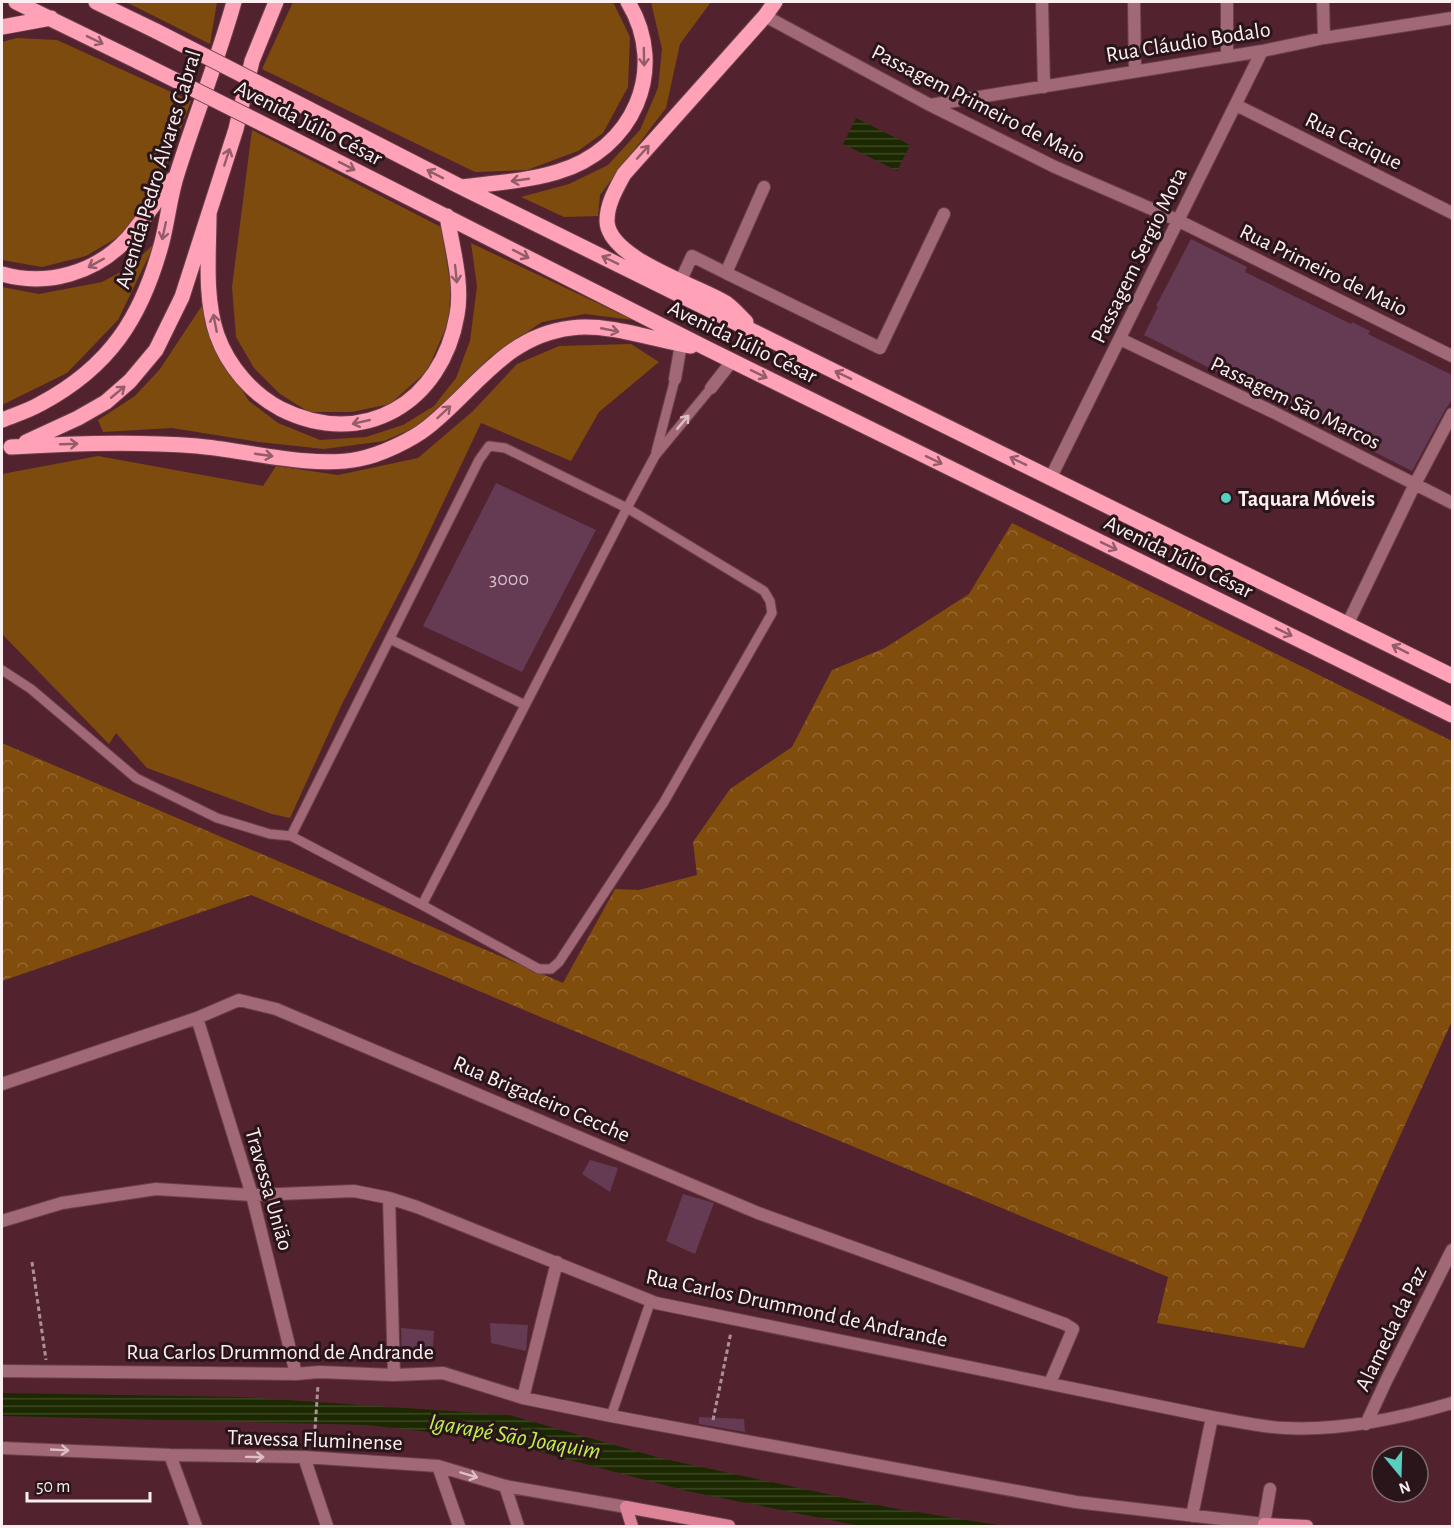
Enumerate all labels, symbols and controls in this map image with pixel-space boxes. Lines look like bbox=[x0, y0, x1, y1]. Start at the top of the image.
street label: Rua Cláudio Bodalo bbox=[1104, 18, 1272, 66]
one-way arrow bbox=[86, 35, 104, 46]
street label: Passagem Primeiro de Maio bbox=[868, 40, 1089, 167]
one-way arrow bbox=[639, 46, 650, 66]
street label: Avenida Pedro Álvares Cabral bbox=[110, 47, 205, 291]
street label: Avenida Júlio César bbox=[231, 76, 386, 170]
street label: Rua Cacique bbox=[1302, 108, 1405, 174]
one-way arrow bbox=[636, 145, 650, 160]
one-way arrow bbox=[222, 148, 233, 167]
one-way arrow bbox=[338, 160, 355, 172]
street label: Passagem Sergio Mota bbox=[1087, 164, 1191, 347]
one-way arrow bbox=[427, 167, 445, 179]
one-way arrow bbox=[511, 174, 531, 185]
street label: Rua Primeiro de Maio bbox=[1236, 220, 1411, 320]
one-way arrow bbox=[158, 221, 169, 240]
one-way arrow bbox=[512, 248, 529, 260]
one-way arrow bbox=[602, 254, 620, 265]
one-way arrow bbox=[88, 258, 105, 270]
one-way arrow bbox=[451, 264, 462, 283]
street label: Avenida Júlio César bbox=[665, 296, 820, 387]
one-way arrow bbox=[209, 314, 220, 334]
one-way arrow bbox=[600, 325, 620, 336]
street label: Passagem São Marcos bbox=[1207, 352, 1384, 453]
one-way arrow bbox=[835, 368, 853, 380]
one-way arrow bbox=[749, 369, 767, 380]
one-way arrow bbox=[110, 385, 125, 399]
one-way arrow bbox=[437, 404, 452, 419]
one-way arrow bbox=[677, 414, 690, 430]
one-way arrow bbox=[352, 417, 371, 429]
one-way arrow bbox=[59, 438, 79, 449]
one-way arrow bbox=[253, 450, 273, 461]
one-way arrow bbox=[1010, 454, 1028, 466]
one-way arrow bbox=[924, 455, 942, 467]
place label: Taquara Móveis bbox=[1238, 488, 1375, 510]
marker: Taquara Móveis bbox=[1219, 491, 1233, 505]
street label: Avenida Júlio César bbox=[1101, 511, 1256, 602]
one-way arrow bbox=[1099, 541, 1117, 553]
house number: 3000 bbox=[489, 569, 529, 589]
one-way arrow bbox=[1274, 627, 1292, 639]
one-way arrow bbox=[1392, 643, 1410, 655]
street label: Rua Brigadeiro Cecche bbox=[450, 1052, 633, 1146]
street label: Travessa União bbox=[241, 1126, 297, 1253]
street label: Alameda da Paz bbox=[1351, 1262, 1431, 1395]
street label: Rua Carlos Drummond de Andrande bbox=[644, 1265, 950, 1351]
street label: Rua Carlos Drummond de Andrande bbox=[126, 1341, 434, 1363]
water label: Igarapé São Joaquim bbox=[427, 1410, 602, 1464]
street label: Travessa Fluminense bbox=[227, 1426, 403, 1454]
north arrow bbox=[1370, 1444, 1430, 1504]
one-way arrow bbox=[49, 1445, 69, 1456]
one-way arrow bbox=[244, 1451, 264, 1462]
scale bar bbox=[27, 1465, 150, 1503]
one-way arrow bbox=[459, 1470, 478, 1481]
text: 50 m bbox=[36, 1478, 70, 1496]
text: N bbox=[1397, 1478, 1412, 1497]

